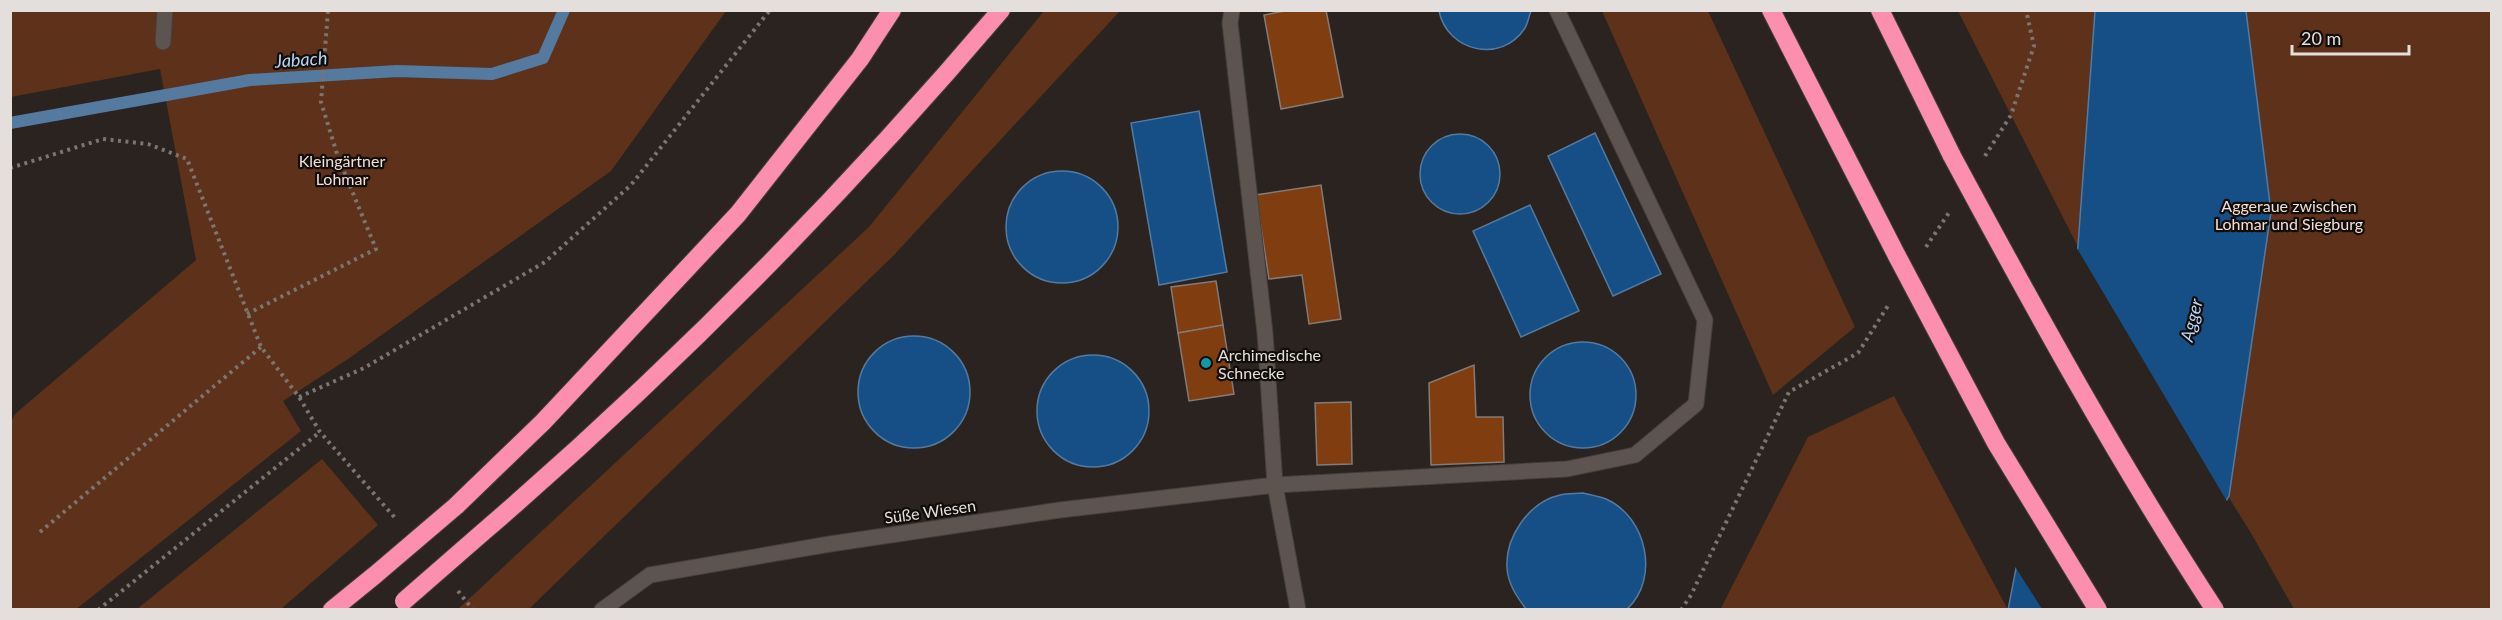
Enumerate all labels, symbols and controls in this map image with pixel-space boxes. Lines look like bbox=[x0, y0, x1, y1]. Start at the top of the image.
scale bar bbox=[2292, 18, 2409, 56]
text: 20 m bbox=[2301, 27, 2341, 49]
water label: Jabach bbox=[273, 46, 328, 72]
park label: Kleingärtner Lohmar bbox=[299, 151, 385, 188]
park label: Aggeraue zwischen Lohmar und Siegburg bbox=[2215, 196, 2363, 233]
water label: Agger bbox=[2175, 296, 2207, 345]
place label: Archimedische Schnecke bbox=[1218, 345, 1321, 382]
marker: Archimedische Schnecke bbox=[1199, 356, 1213, 370]
street label: Süße Wiesen bbox=[883, 495, 977, 527]

